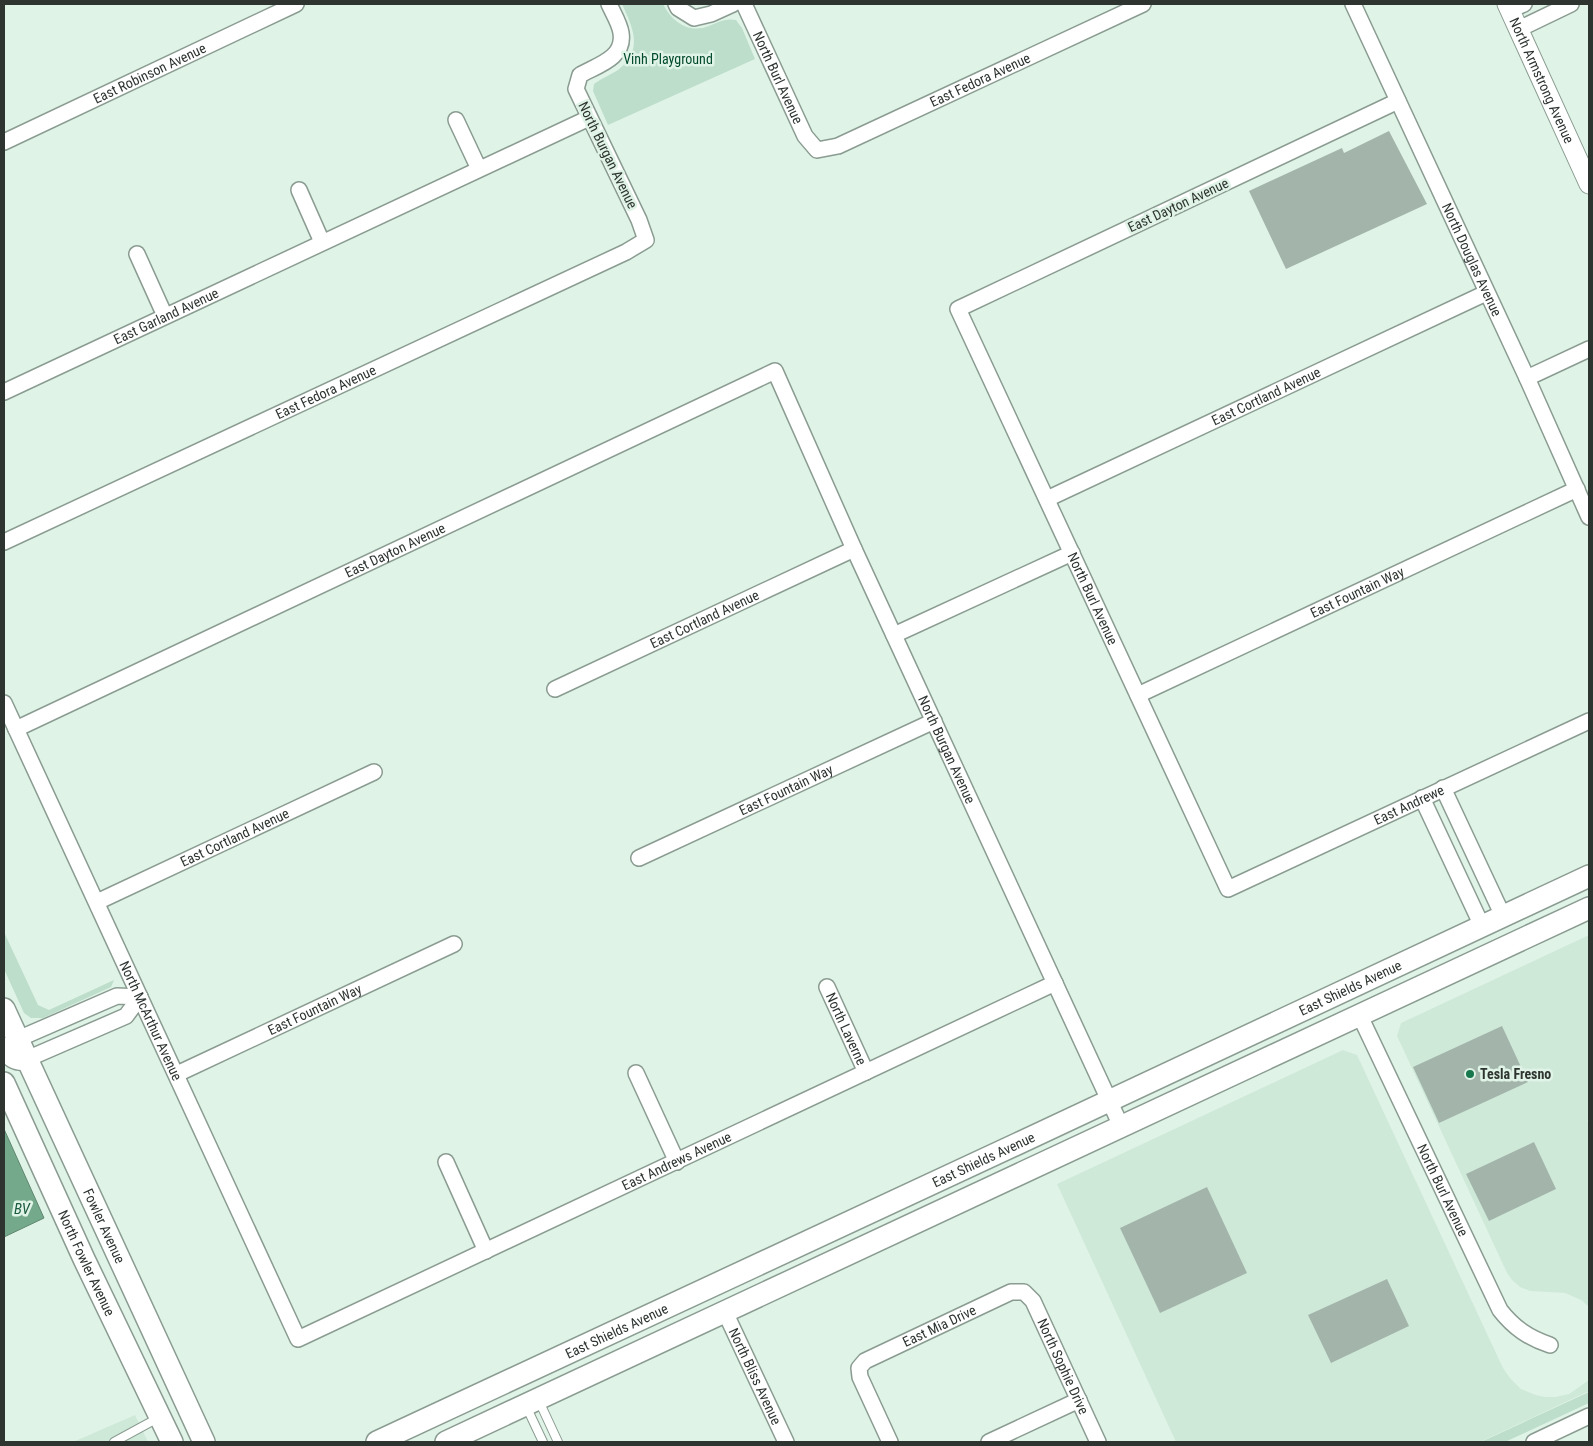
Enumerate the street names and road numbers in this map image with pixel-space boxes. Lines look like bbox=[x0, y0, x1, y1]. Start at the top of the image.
street label: North Armstrong Avenue bbox=[1506, 15, 1578, 146]
street label: North Burl Avenue bbox=[750, 29, 806, 127]
street label: East Robinson Avenue bbox=[91, 40, 209, 107]
street label: East Fedora Avenue bbox=[927, 49, 1033, 110]
street label: North Burgan Avenue bbox=[575, 99, 641, 211]
street label: East Dayton Avenue bbox=[1125, 174, 1231, 235]
street label: North Douglas Avenue bbox=[1439, 201, 1505, 319]
street label: East Garland Avenue bbox=[111, 284, 221, 347]
street label: East Fedora Avenue bbox=[273, 362, 379, 422]
street label: East Cortland Avenue bbox=[1209, 364, 1323, 429]
street label: East Dayton Avenue bbox=[342, 520, 448, 581]
street label: North Burl Avenue bbox=[1064, 550, 1121, 648]
street label: East Fountain Way bbox=[1308, 563, 1407, 621]
street label: East Cortland Avenue bbox=[647, 586, 762, 651]
street label: North Burgan Avenue bbox=[915, 693, 979, 806]
street label: East Fountain Way bbox=[736, 761, 836, 818]
street label: East Andrewe bbox=[1371, 781, 1447, 828]
street label: East Cortland Avenue bbox=[178, 805, 292, 870]
street label: East Shields Avenue bbox=[1296, 957, 1404, 1019]
street label: North McArthur Avenue bbox=[116, 958, 186, 1083]
street label: East Fountain Way bbox=[265, 981, 364, 1038]
street label: North Laverne bbox=[823, 990, 870, 1068]
street label: East Andrews Avenue bbox=[619, 1128, 734, 1194]
street label: East Shields Avenue bbox=[930, 1129, 1038, 1191]
street label: North Burl Avenue bbox=[1414, 1141, 1472, 1239]
street label: Fowler Avenue bbox=[80, 1186, 129, 1266]
street label: North Fowler Avenue bbox=[55, 1208, 118, 1319]
street label: East Shields Avenue bbox=[563, 1300, 671, 1362]
street label: East Mia Drive bbox=[900, 1302, 979, 1350]
street label: North Sophie Drive bbox=[1034, 1316, 1092, 1417]
street label: North Bliss Avenue bbox=[726, 1325, 785, 1428]

